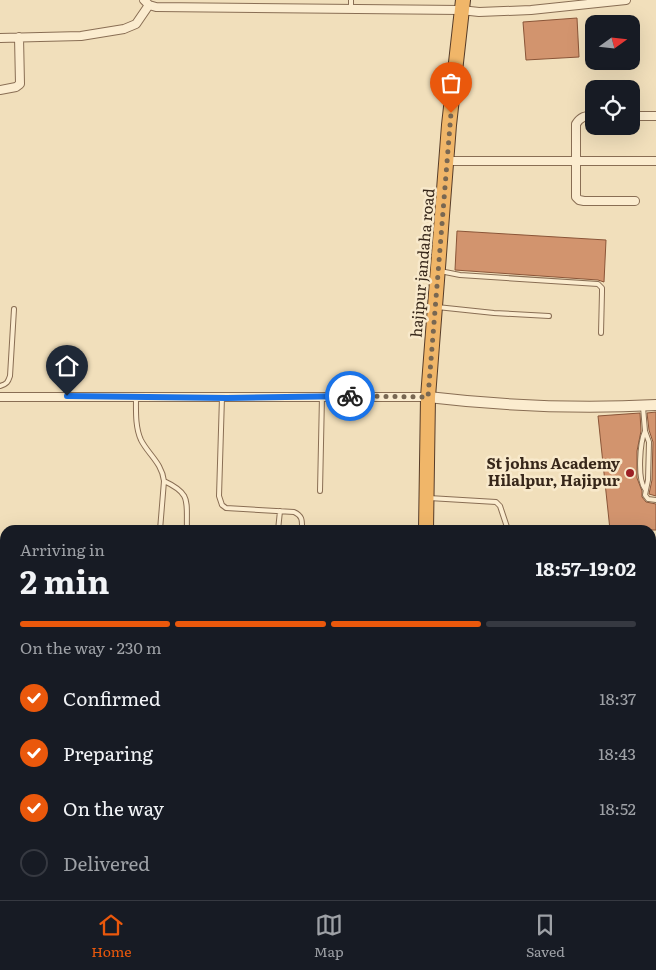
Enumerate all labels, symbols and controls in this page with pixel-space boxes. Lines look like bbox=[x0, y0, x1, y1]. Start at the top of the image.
north arrow bbox=[585, 15, 640, 70]
map controls bbox=[585, 15, 640, 135]
pin bbox=[430, 62, 472, 113]
icon: bag bbox=[437, 69, 465, 97]
button: locate bbox=[585, 80, 640, 135]
street label: hajipur jandaha road bbox=[404, 187, 439, 338]
pin bbox=[46, 345, 88, 396]
icon: home bbox=[53, 352, 81, 380]
courier bbox=[325, 371, 375, 421]
icon: bike bbox=[336, 382, 364, 410]
place label: St johns Academy Hilalpur, Hajipur bbox=[486, 451, 621, 491]
marker: St johns Academy Hilalpur, Hajipur bbox=[624, 467, 636, 479]
text: Arriving in bbox=[20, 537, 105, 561]
text: 18:57–19:02 bbox=[535, 554, 636, 582]
text: 2 min bbox=[20, 556, 109, 604]
text: On the way · 230 m bbox=[20, 635, 161, 659]
icon: check bbox=[20, 684, 48, 712]
text: Confirmed bbox=[63, 684, 161, 712]
text: 18:37 bbox=[599, 686, 636, 710]
icon: check bbox=[20, 739, 48, 767]
text: Preparing bbox=[63, 739, 153, 767]
text: 18:43 bbox=[598, 741, 636, 765]
icon: check bbox=[20, 794, 48, 822]
text: On the way bbox=[63, 794, 164, 822]
text: 18:52 bbox=[599, 796, 636, 820]
text: Delivered bbox=[63, 849, 150, 877]
tab: Home bbox=[91, 911, 132, 961]
tab: Map bbox=[314, 911, 344, 961]
tab: Saved bbox=[526, 911, 565, 961]

